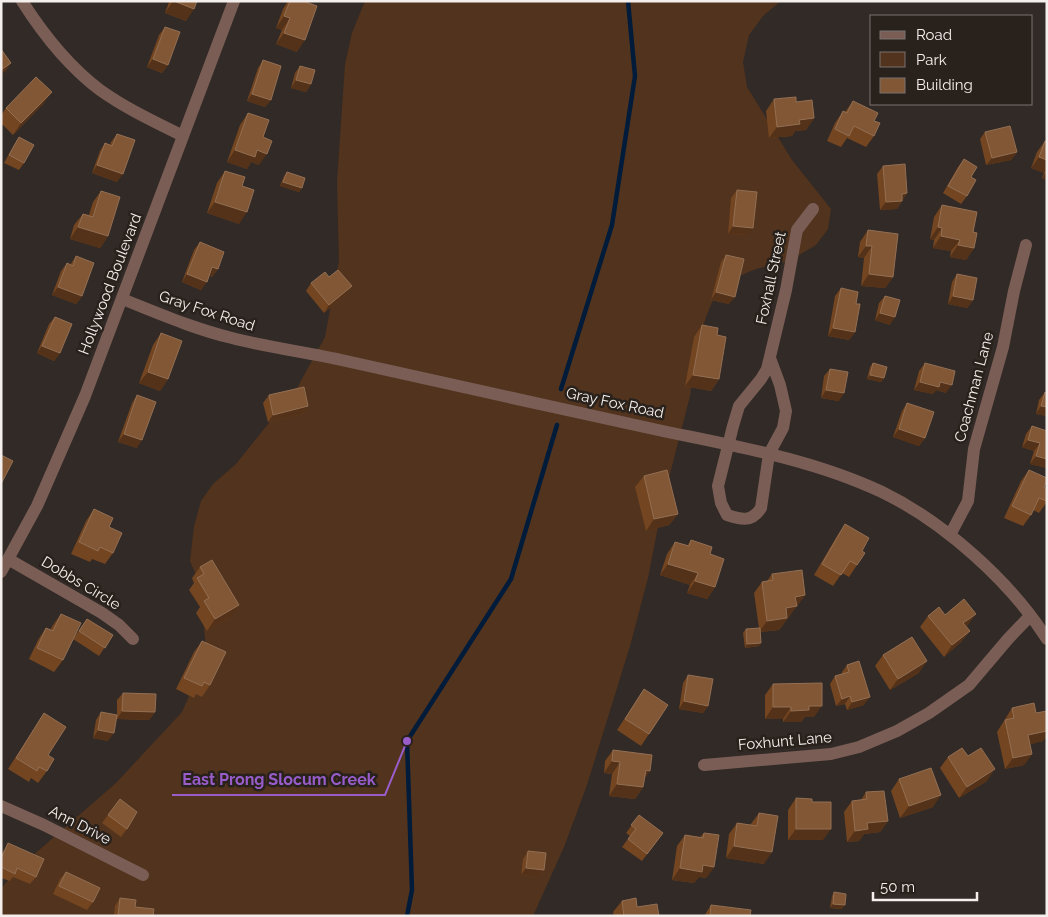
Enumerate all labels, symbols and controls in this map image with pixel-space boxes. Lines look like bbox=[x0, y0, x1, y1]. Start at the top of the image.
legend bbox=[870, 15, 1033, 105]
text: Road bbox=[916, 26, 952, 44]
text: Park bbox=[916, 51, 947, 69]
text: Building bbox=[916, 76, 973, 94]
street label: Hollywood Boulevard bbox=[75, 211, 145, 357]
street label: Foxhall Street bbox=[752, 230, 790, 326]
street label: Gray Fox Road bbox=[157, 287, 257, 335]
street label: Coachman Lane bbox=[951, 330, 997, 444]
street label: Gray Fox Road bbox=[564, 384, 666, 422]
street label: Dobbs Circle bbox=[38, 552, 124, 614]
street label: Foxhunt Lane bbox=[737, 728, 833, 754]
callout: East Prong Slocum Creek bbox=[172, 764, 385, 795]
text: East Prong Slocum Creek bbox=[182, 770, 376, 789]
street label: Ann Drive bbox=[46, 802, 114, 848]
scale bar bbox=[873, 870, 977, 902]
text: 50 m bbox=[880, 878, 915, 896]

